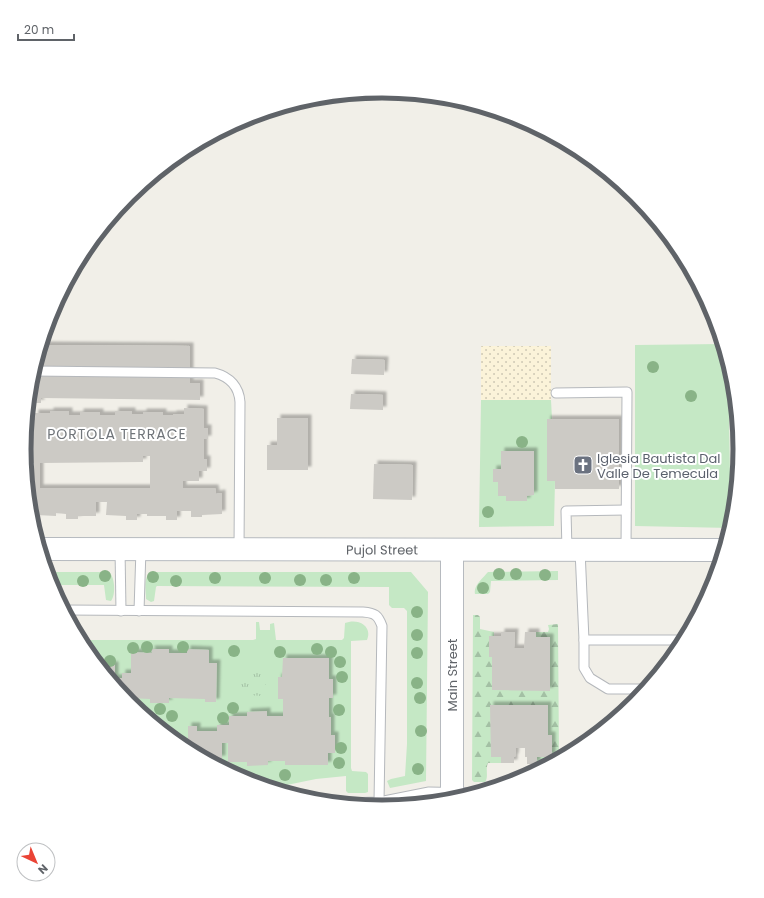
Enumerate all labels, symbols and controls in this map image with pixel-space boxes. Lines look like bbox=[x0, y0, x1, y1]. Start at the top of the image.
scale bar bbox=[18, 16, 74, 42]
text: 20 m bbox=[24, 21, 54, 38]
district label: PORTOLA TERRACE bbox=[47, 424, 187, 444]
place label: Iglesia Bautista Dal Valle De Temecula bbox=[597, 449, 720, 483]
church icon: Iglesia Bautista Dal Valle De Temecula bbox=[572, 454, 594, 476]
street label: Pujol Street bbox=[346, 540, 418, 559]
street label: Main Street bbox=[443, 638, 462, 712]
north arrow bbox=[16, 842, 56, 882]
text: N bbox=[34, 861, 51, 878]

